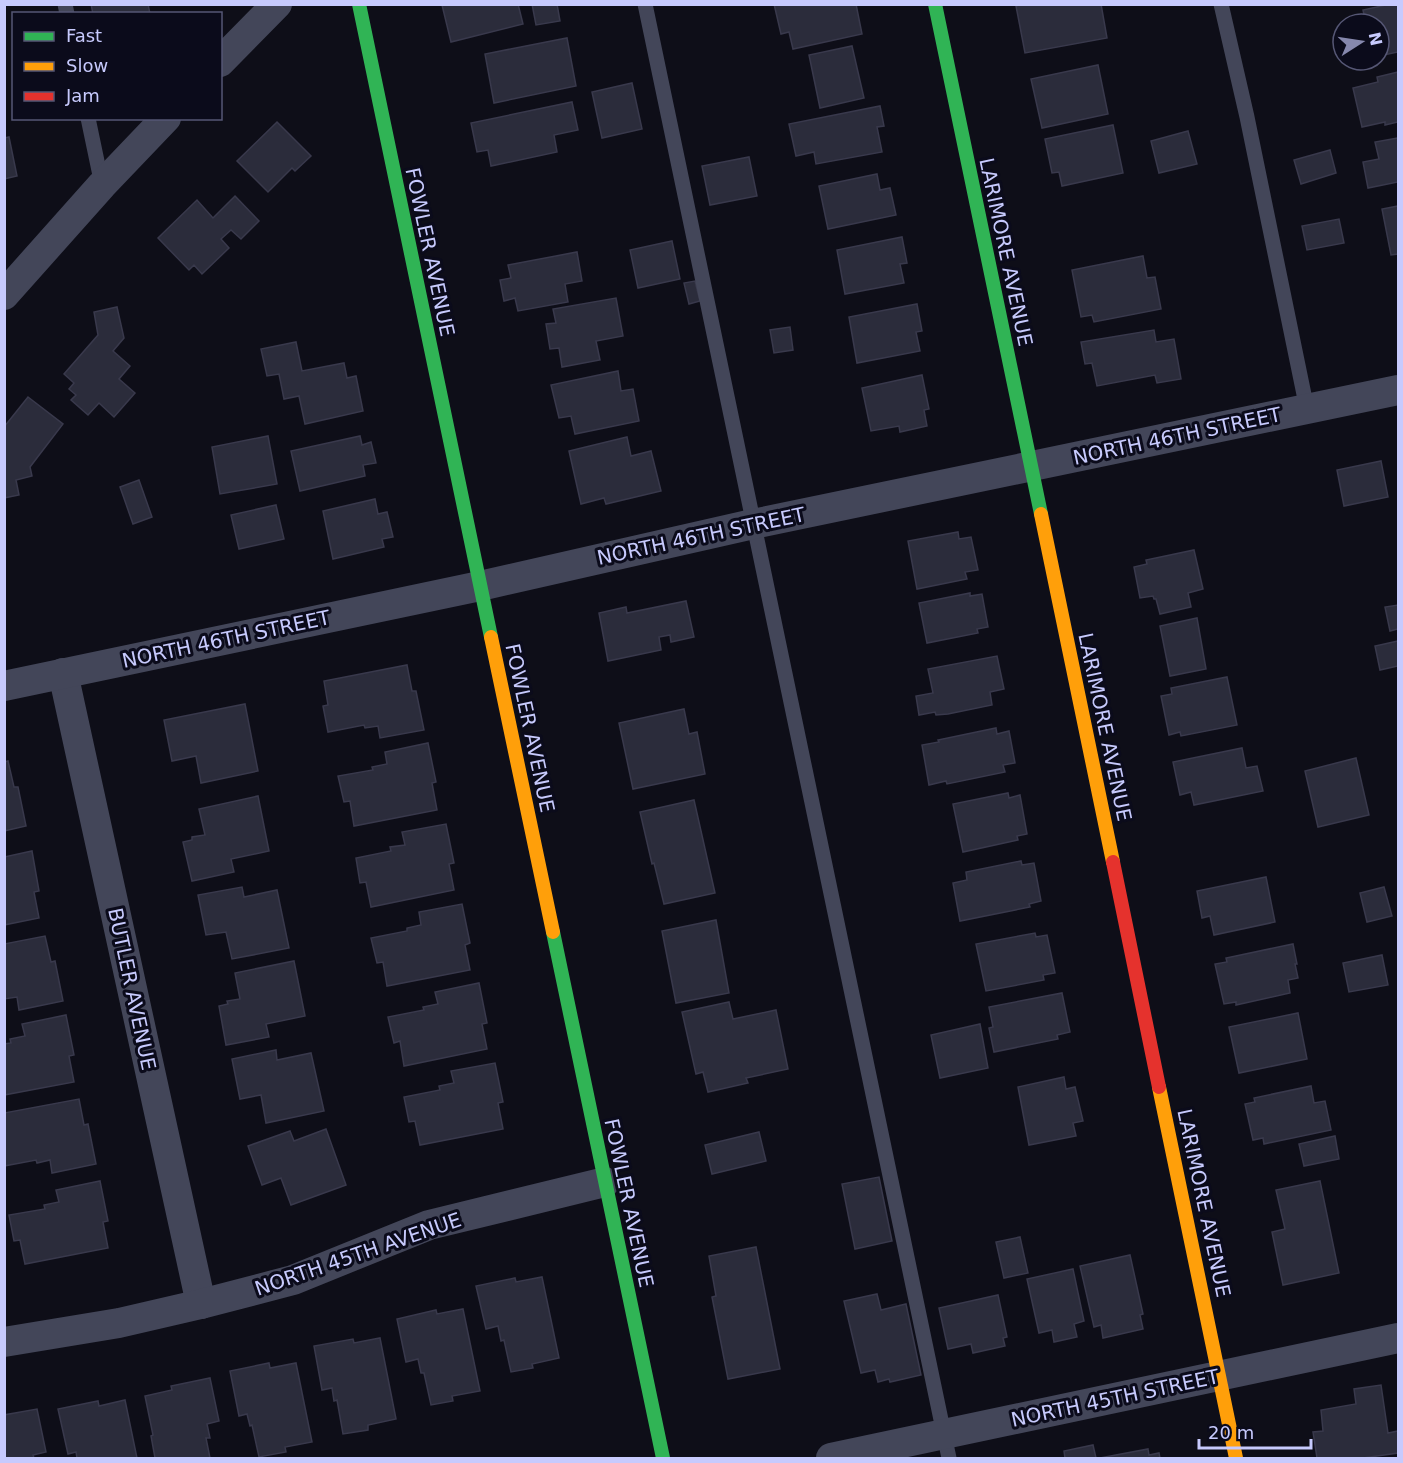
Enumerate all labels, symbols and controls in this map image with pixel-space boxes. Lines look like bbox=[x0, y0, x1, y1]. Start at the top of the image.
legend bbox=[12, 12, 222, 120]
north arrow bbox=[1331, 12, 1391, 72]
text: Fast bbox=[66, 25, 102, 46]
text: N bbox=[1364, 30, 1386, 48]
text: Slow bbox=[66, 55, 108, 76]
text: Jam bbox=[65, 85, 100, 106]
street label: LARIMORE AVENUE bbox=[974, 156, 1038, 348]
street label: FOWLER AVENUE bbox=[400, 165, 460, 339]
street label: NORTH 46TH STREET bbox=[1071, 402, 1284, 470]
street label: NORTH 46TH STREET bbox=[595, 502, 808, 570]
street label: NORTH 46TH STREET bbox=[120, 605, 333, 673]
street label: LARIMORE AVENUE bbox=[1073, 631, 1137, 823]
street label: FOWLER AVENUE bbox=[500, 641, 560, 815]
street label: BUTLER AVENUE bbox=[103, 906, 161, 1072]
street label: LARIMORE AVENUE bbox=[1172, 1107, 1236, 1299]
street label: FOWLER AVENUE bbox=[599, 1116, 659, 1290]
street label: NORTH 45TH AVENUE bbox=[252, 1207, 464, 1301]
street label: NORTH 45TH STREET bbox=[1009, 1364, 1222, 1432]
scale bar bbox=[1199, 1412, 1312, 1450]
text: 20 m bbox=[1208, 1422, 1254, 1443]

